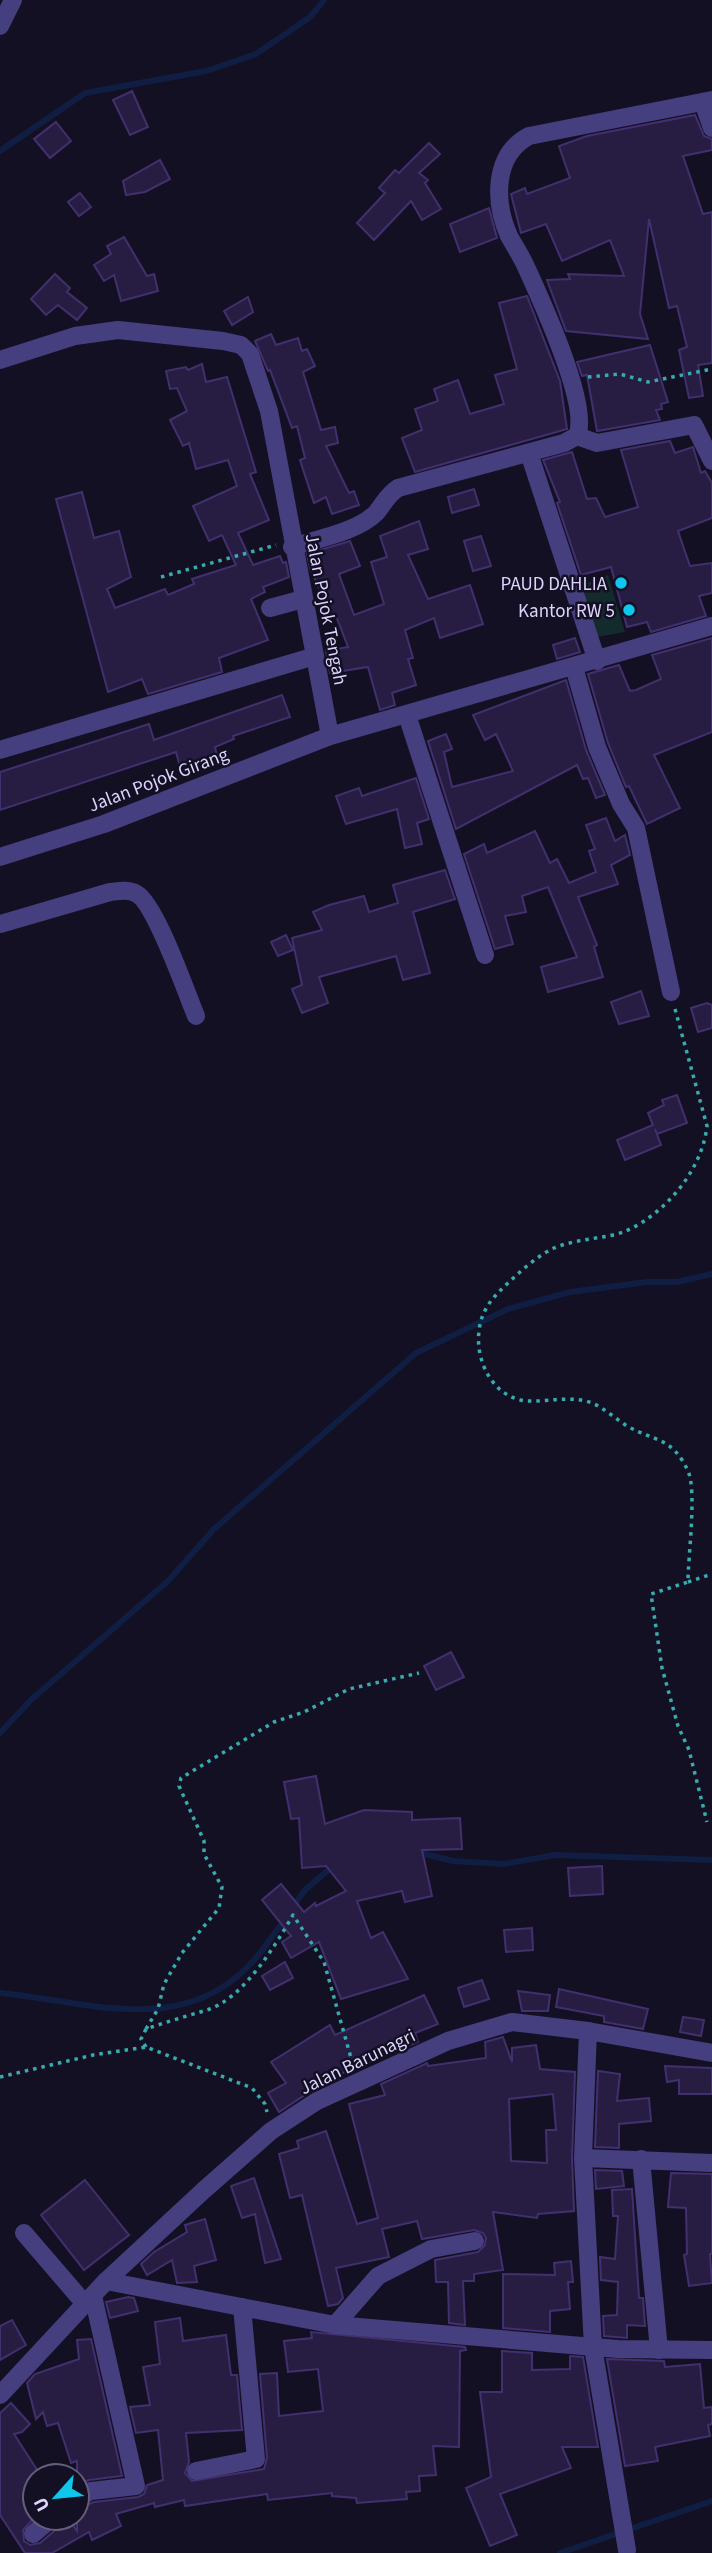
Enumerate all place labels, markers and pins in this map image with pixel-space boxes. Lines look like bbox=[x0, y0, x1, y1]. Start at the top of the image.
place label: PAUD DAHLIA bbox=[501, 571, 608, 598]
marker: PAUD DAHLIA bbox=[613, 575, 629, 591]
place label: Kantor RW 5 bbox=[518, 598, 615, 625]
marker: Kantor RW 5 bbox=[621, 602, 637, 618]

